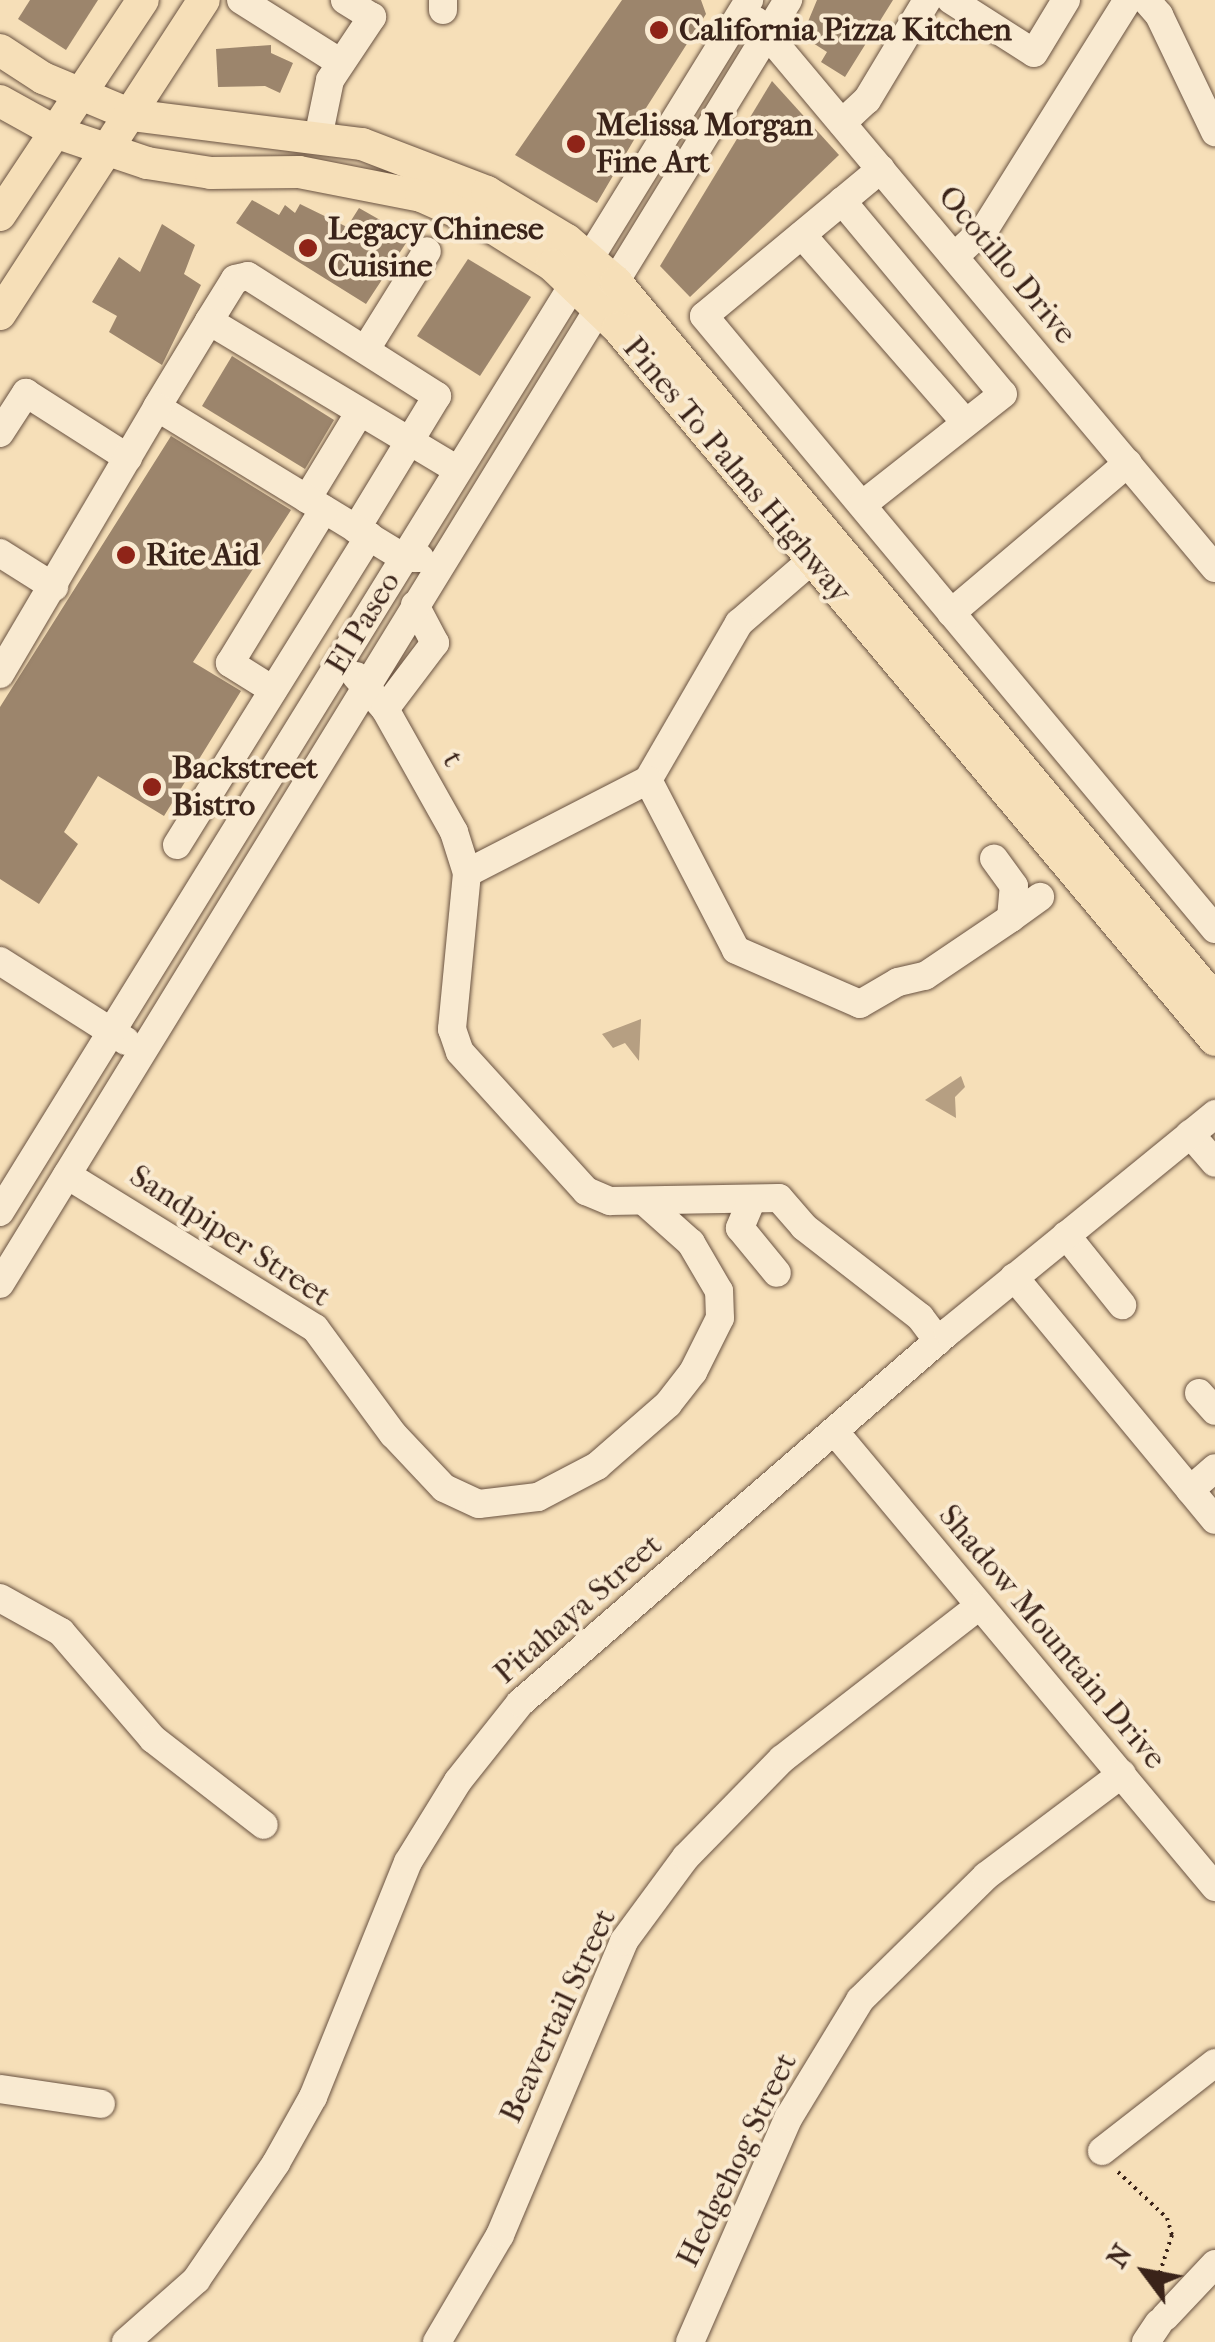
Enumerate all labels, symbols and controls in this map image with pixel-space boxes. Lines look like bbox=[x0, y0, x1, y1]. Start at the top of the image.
place label: California Pizza Kitchen bbox=[679, 11, 1012, 49]
marker: California Pizza Kitchen bbox=[648, 19, 670, 41]
place label: Melissa Morgan Fine Art bbox=[596, 107, 813, 182]
marker: Melissa Morgan Fine Art bbox=[565, 133, 587, 155]
street label: Ocotillo Drive bbox=[930, 178, 1084, 352]
place label: Legacy Chinese Cuisine bbox=[328, 211, 544, 286]
marker: Legacy Chinese Cuisine bbox=[297, 237, 319, 259]
street label: Pines To Palms Highway bbox=[615, 329, 859, 611]
place label: Rite Aid bbox=[146, 536, 260, 574]
marker: Rite Aid bbox=[115, 544, 137, 566]
street label: El Paseo bbox=[317, 565, 409, 681]
street label: t bbox=[433, 745, 473, 773]
place label: Backstreet Bistro bbox=[172, 750, 318, 825]
marker: Backstreet Bistro bbox=[141, 776, 163, 798]
street label: Sandpiper Street bbox=[122, 1157, 338, 1315]
street label: Shadow Mountain Drive bbox=[930, 1497, 1174, 1777]
street label: Pitahaya Street bbox=[486, 1526, 670, 1692]
street label: Beavertail Street bbox=[492, 1903, 624, 2129]
street label: Hedgehog Street bbox=[669, 2047, 805, 2273]
north arrow bbox=[1095, 2222, 1195, 2322]
text: N bbox=[1100, 2238, 1139, 2274]

